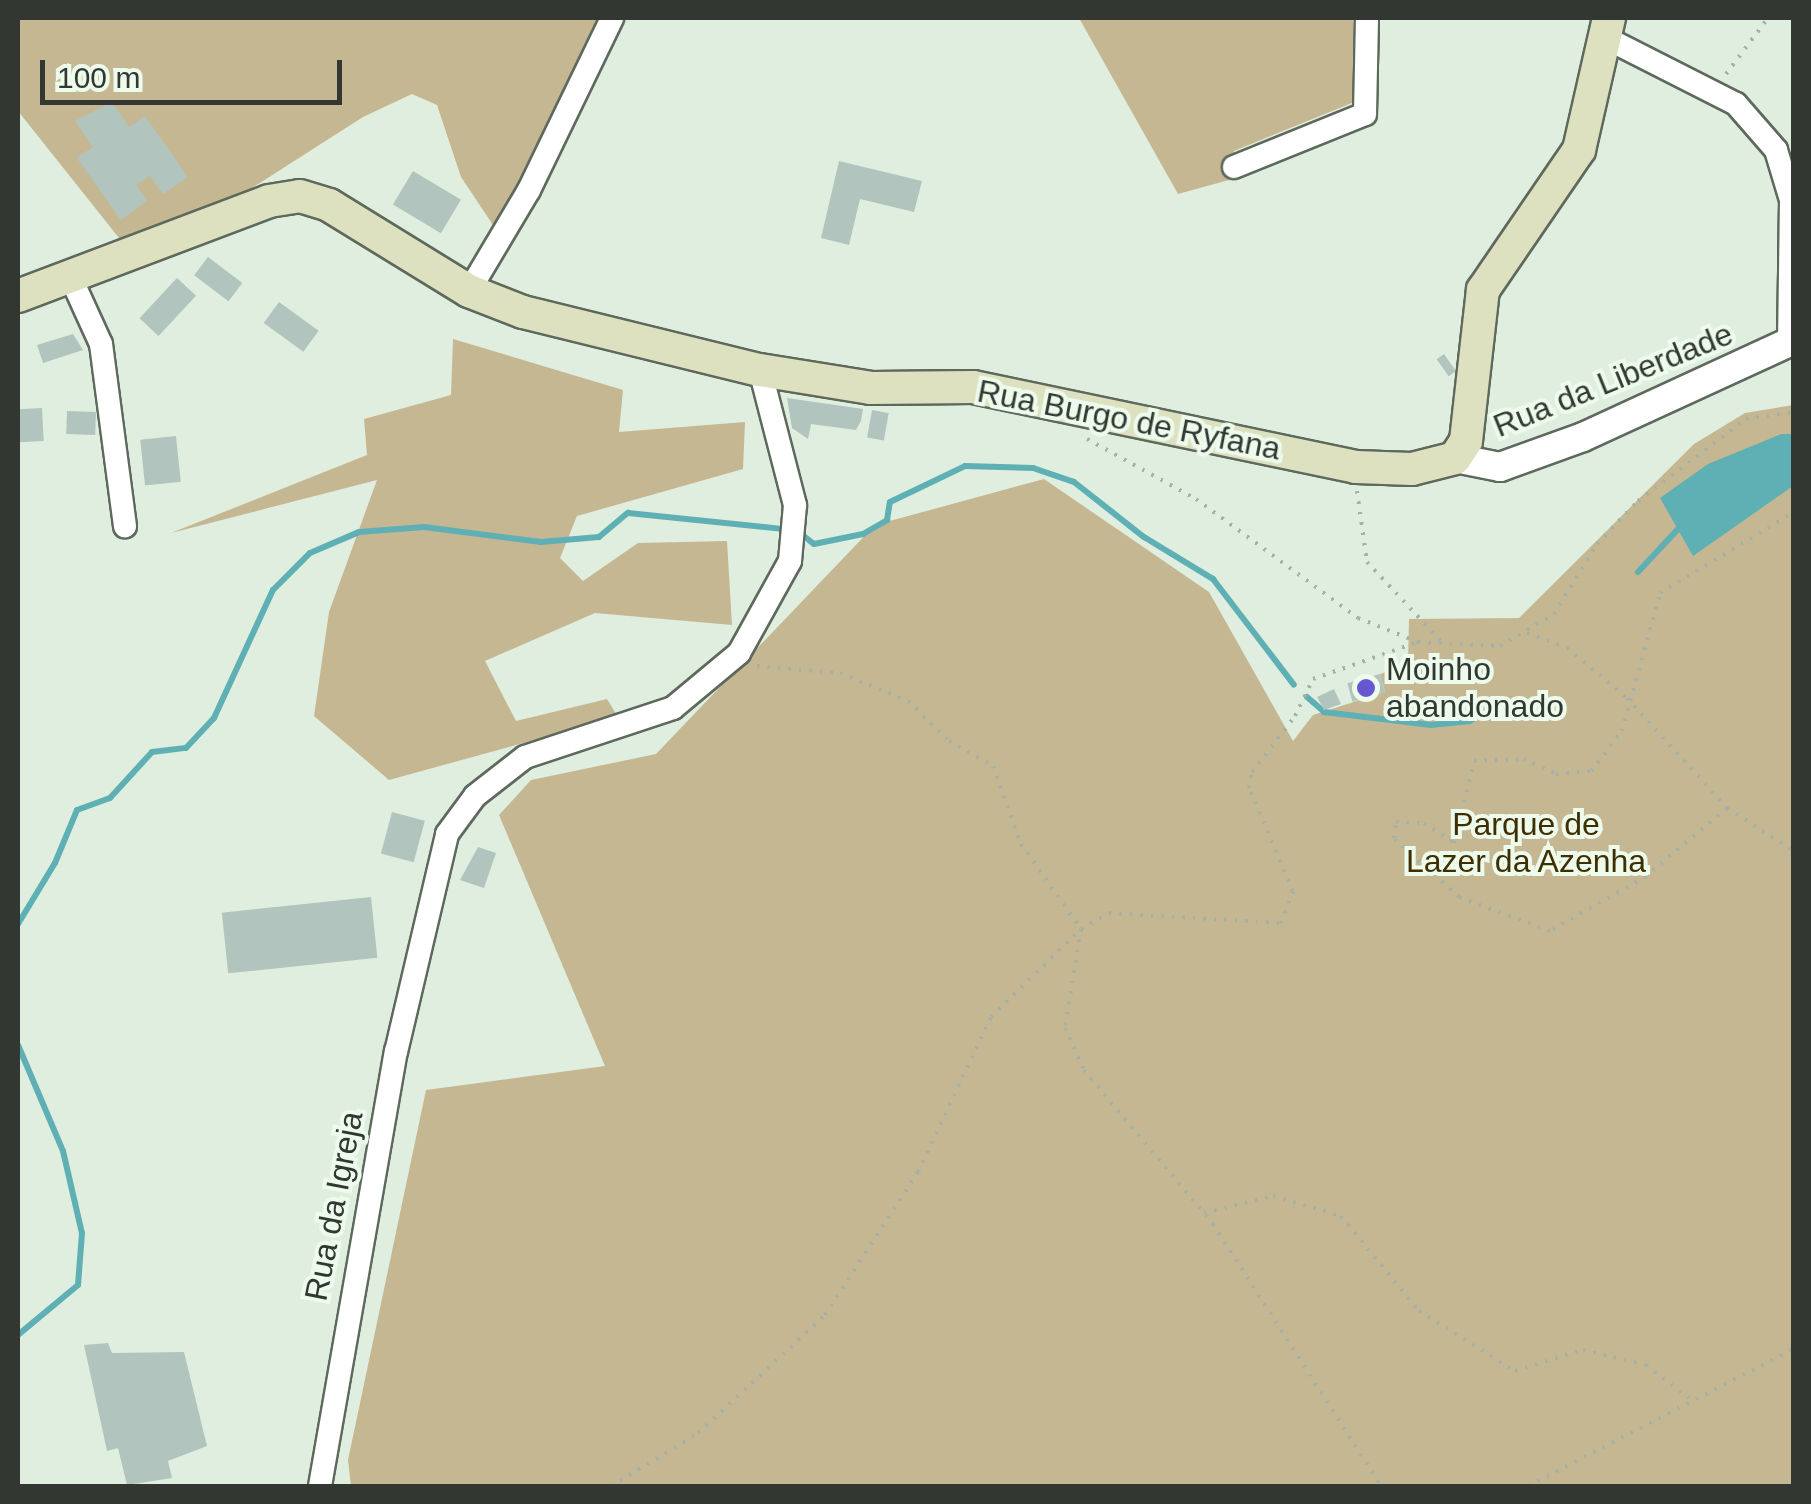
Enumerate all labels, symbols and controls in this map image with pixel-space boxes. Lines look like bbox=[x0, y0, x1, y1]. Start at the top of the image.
scale bar bbox=[45, 40, 348, 102]
text: 100 m bbox=[57, 61, 140, 94]
street label: Rua da Liberdade bbox=[1488, 315, 1738, 445]
street label: Rua Burgo de Ryfana bbox=[974, 372, 1284, 468]
place label: Moinho abandonado bbox=[1386, 651, 1564, 726]
marker: Moinho abandonado bbox=[1355, 677, 1377, 699]
park label: Parque de Lazer da Azenha bbox=[1405, 806, 1647, 881]
street label: Rua da Igreja bbox=[297, 1108, 371, 1304]

